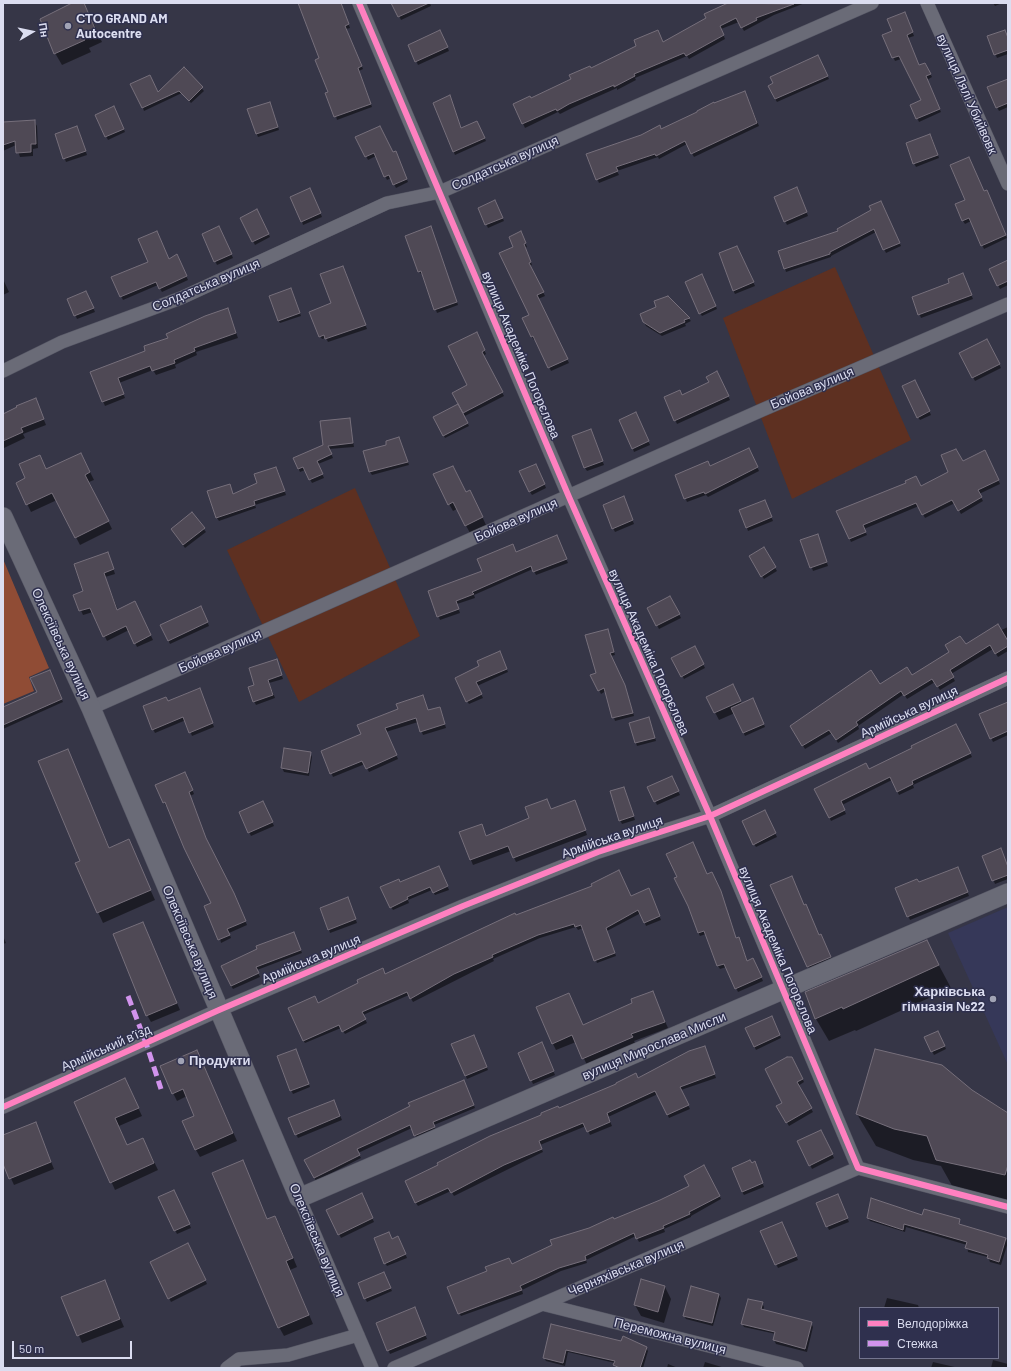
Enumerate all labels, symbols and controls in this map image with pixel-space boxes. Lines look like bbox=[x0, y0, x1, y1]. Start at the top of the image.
place label: СТО GRAND AM Autocentre bbox=[76, 11, 167, 42]
north arrow bbox=[12, 12, 52, 52]
marker: СТО GRAND AM Autocentre bbox=[63, 21, 73, 31]
text: Пн bbox=[37, 22, 52, 38]
street label: вулиця Лялі Убийвовк bbox=[933, 31, 1001, 157]
street label: Солдатська вулиця bbox=[449, 132, 561, 194]
street label: Солдатська вулиця bbox=[150, 255, 262, 315]
street label: вулиця Академіка Погорєлова bbox=[479, 269, 563, 441]
street label: Бойова вулиця bbox=[768, 363, 856, 413]
street label: Бойова вулиця bbox=[472, 495, 560, 545]
street label: вулиця Академіка Погорєлова bbox=[605, 567, 693, 737]
street label: Олексіївська вулиця bbox=[28, 586, 94, 702]
street label: Бойова вулиця bbox=[176, 626, 264, 676]
street label: Армійська вулиця bbox=[858, 682, 960, 742]
street label: Армійська вулиця bbox=[559, 812, 665, 862]
street label: вулиця Академіка Погорєлова bbox=[736, 864, 820, 1036]
street label: Олексіївська вулиця bbox=[159, 883, 221, 1001]
street label: Армійська вулиця bbox=[259, 931, 363, 987]
place label: Харківська гімназія №22 bbox=[902, 984, 985, 1015]
marker: Харківська гімназія №22 bbox=[988, 994, 998, 1004]
street label: вулиця Мирослава Мисли bbox=[580, 1009, 728, 1083]
street label: Армійський в’їзд bbox=[59, 1021, 153, 1075]
place label: Продукти bbox=[189, 1053, 251, 1069]
marker: Продукти bbox=[176, 1056, 186, 1066]
street label: Олексіївська вулиця bbox=[286, 1181, 348, 1299]
street label: Черняхівська вулиця bbox=[566, 1236, 686, 1300]
legend bbox=[859, 1307, 999, 1359]
street label: Переможна вулиця bbox=[612, 1315, 728, 1357]
text: Велодоріжка bbox=[897, 1316, 968, 1330]
scale bar bbox=[14, 1333, 134, 1359]
text: Стежка bbox=[897, 1336, 938, 1350]
text: 50 m bbox=[19, 1341, 44, 1355]

